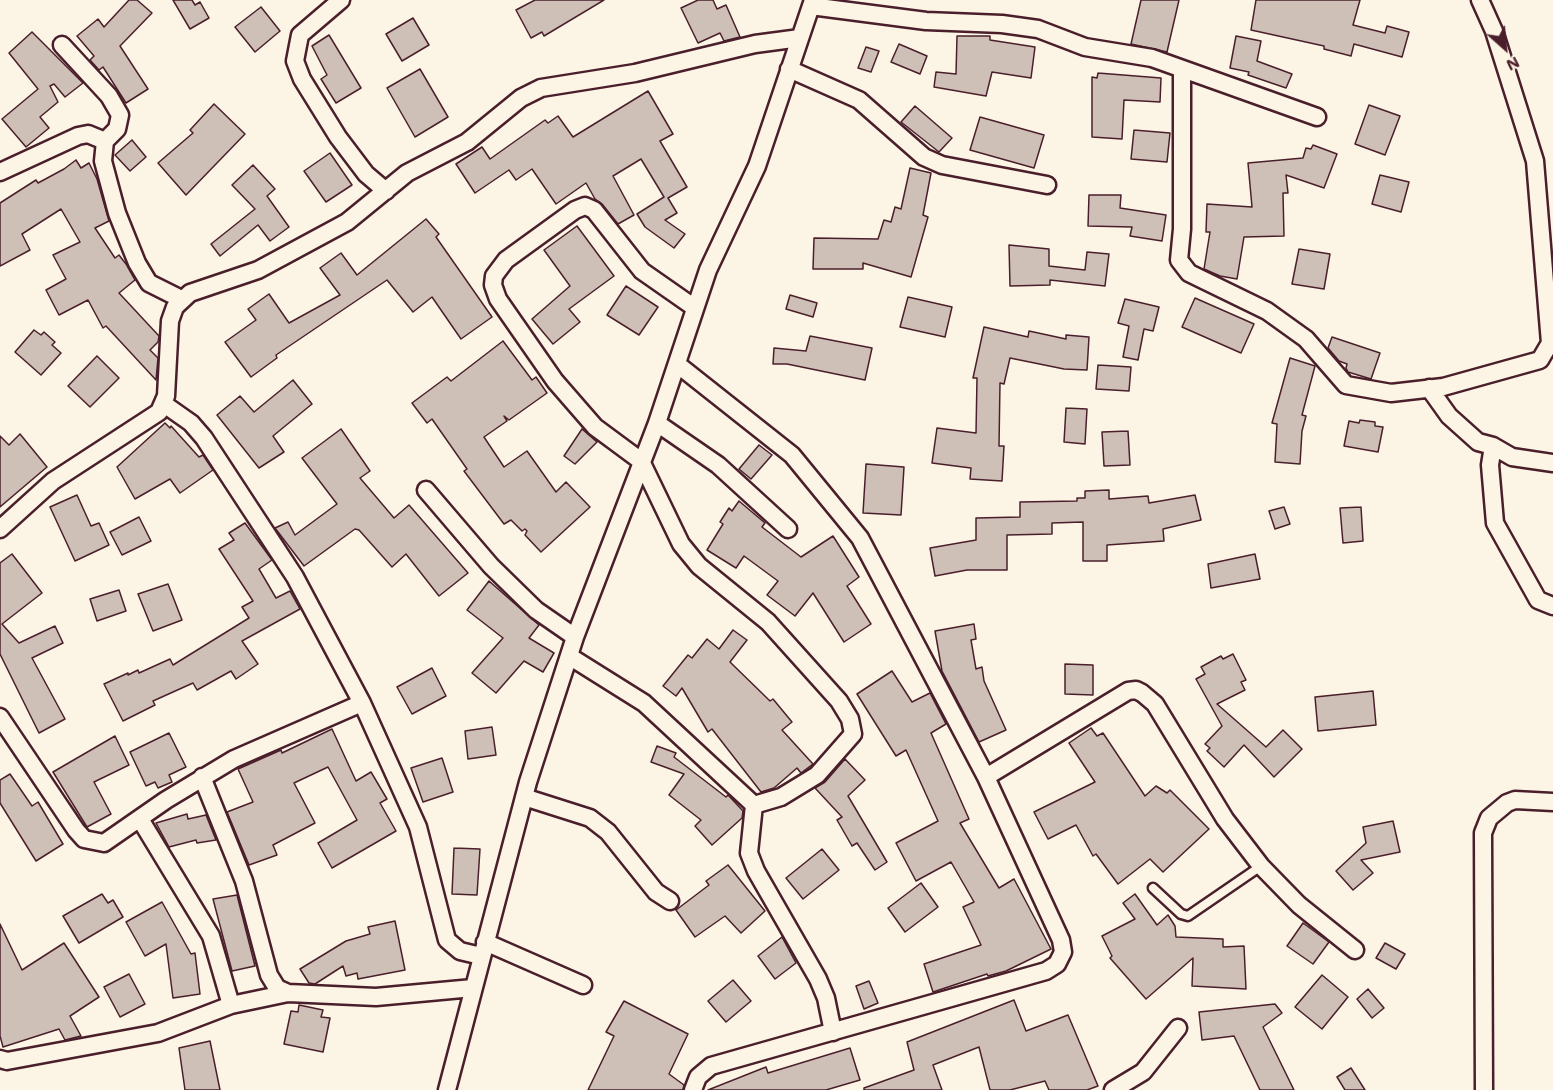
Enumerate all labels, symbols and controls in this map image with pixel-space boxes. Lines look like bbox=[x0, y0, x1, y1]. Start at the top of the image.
north arrow bbox=[1475, 18, 1535, 78]
text: N bbox=[1503, 52, 1524, 77]

